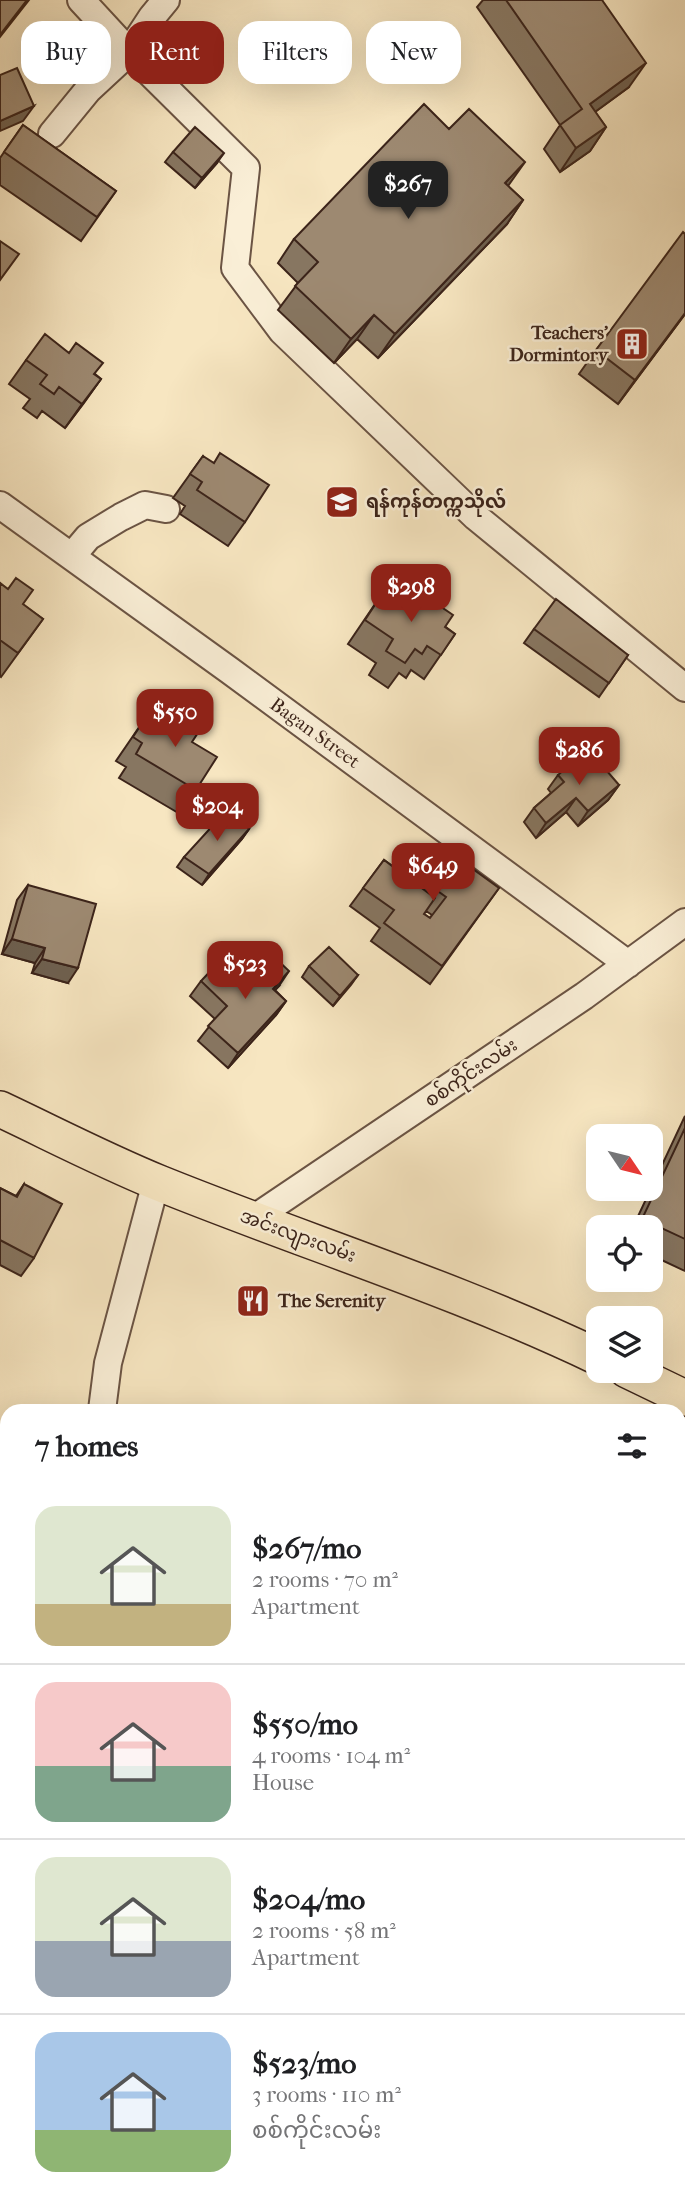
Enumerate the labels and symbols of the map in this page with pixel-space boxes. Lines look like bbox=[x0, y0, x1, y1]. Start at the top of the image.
pin: $267 bbox=[367, 162, 449, 221]
place label: Teachers' Dormintory bbox=[509, 322, 609, 366]
building icon: Teachers' Dormintory bbox=[613, 325, 651, 363]
school or university icon: ရန်ကုန်တက္ကသိုလ် bbox=[323, 483, 361, 521]
place label: ရန်ကုန်တက္ကသိုလ် bbox=[366, 488, 506, 517]
pin: $298 bbox=[370, 564, 452, 624]
pin: $550 bbox=[134, 690, 216, 749]
street label: Bagan Street bbox=[266, 693, 364, 773]
pin: $286 bbox=[538, 728, 620, 787]
pin: $204 bbox=[176, 784, 258, 843]
pin: $649 bbox=[392, 844, 474, 903]
pin: $523 bbox=[204, 942, 286, 1001]
street label: စစ်ကိုင်းလမ်း bbox=[418, 1031, 524, 1116]
north arrow bbox=[586, 1124, 663, 1200]
street label: အင်းလျားလမ်း bbox=[236, 1201, 360, 1271]
restaurant icon: The Serenity bbox=[234, 1282, 272, 1320]
place label: The Serenity bbox=[277, 1290, 386, 1312]

